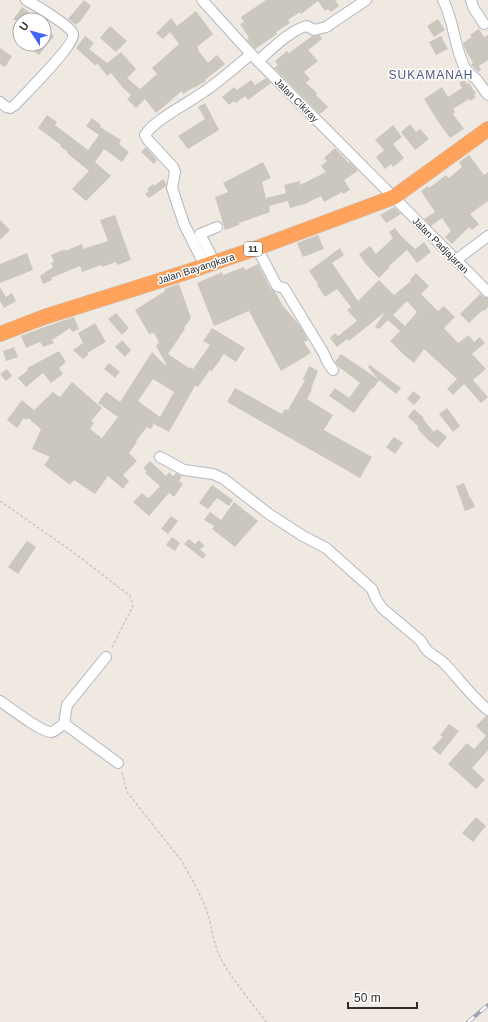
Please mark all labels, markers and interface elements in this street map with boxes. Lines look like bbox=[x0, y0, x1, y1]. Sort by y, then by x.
north arrow bbox=[12, 12, 52, 52]
text: U bbox=[17, 19, 31, 33]
district label: SUKAMANAH bbox=[388, 68, 474, 82]
street label: Jalan Cikiray bbox=[273, 76, 321, 124]
street label: Jalan Padjajaran bbox=[410, 215, 471, 276]
road number: 11 bbox=[244, 242, 262, 256]
street label: Jalan Bayangkara bbox=[156, 251, 236, 286]
scale bar bbox=[348, 984, 417, 1010]
text: 50 m bbox=[354, 991, 381, 1005]

